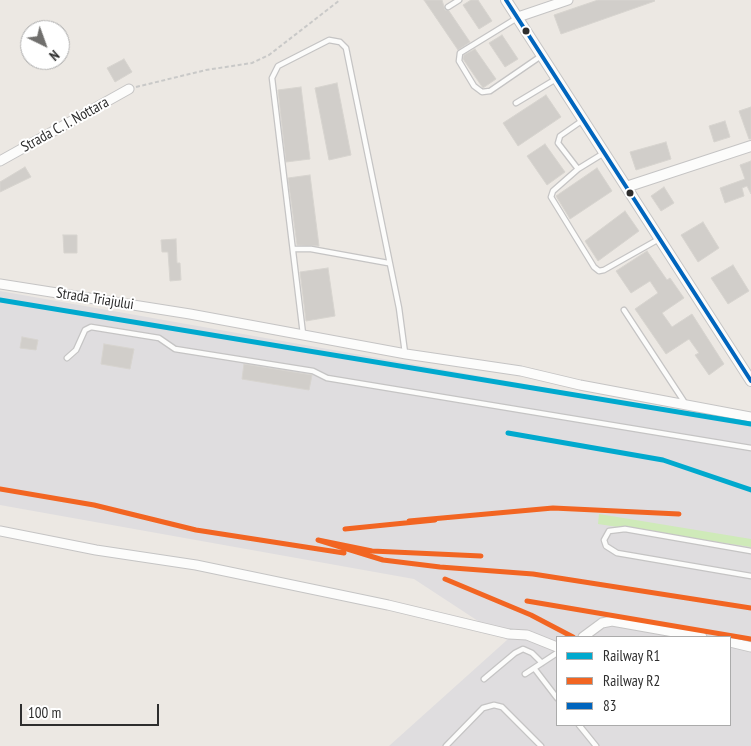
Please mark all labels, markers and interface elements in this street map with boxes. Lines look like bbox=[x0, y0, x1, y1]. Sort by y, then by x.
north arrow bbox=[20, 20, 70, 70]
unlabelled marker bbox=[521, 26, 531, 36]
text: N bbox=[46, 46, 63, 65]
street label: Strada C. I. Nottara bbox=[18, 94, 112, 156]
unlabelled marker bbox=[625, 188, 635, 198]
street label: Strada Triajului bbox=[55, 284, 135, 314]
legend bbox=[556, 636, 731, 726]
text: Railway R1 bbox=[603, 646, 660, 665]
text: Railway R2 bbox=[603, 671, 660, 690]
scale bar bbox=[22, 694, 161, 726]
text: 83 bbox=[603, 696, 617, 715]
text: 100 m bbox=[28, 703, 61, 722]

